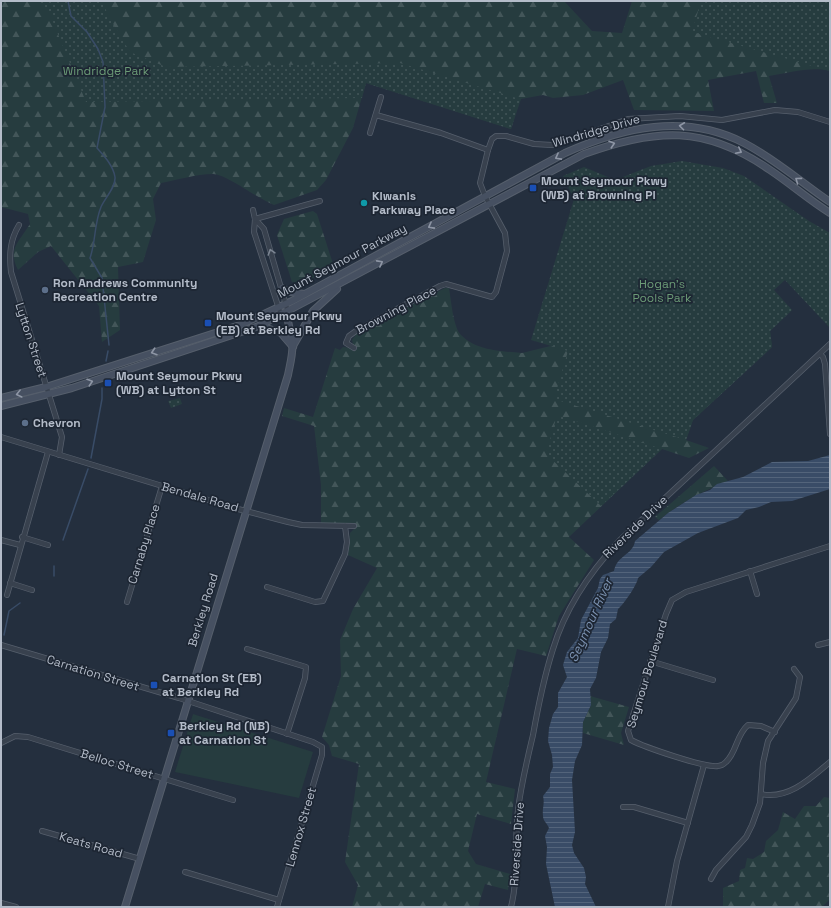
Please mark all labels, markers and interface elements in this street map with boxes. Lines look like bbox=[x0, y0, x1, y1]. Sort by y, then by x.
park label: Windridge Park bbox=[63, 63, 150, 79]
street label: Windridge Drive bbox=[550, 111, 642, 151]
one-way arrow bbox=[679, 122, 685, 131]
one-way arrow bbox=[609, 140, 616, 149]
one-way arrow bbox=[734, 147, 742, 154]
one-way arrow bbox=[555, 152, 562, 160]
place label: Mount Seymour Pkwy (WB) at Browning Pl bbox=[541, 173, 667, 203]
one-way arrow bbox=[795, 177, 802, 185]
marker: Mount Seymour Pkwy (WB) at Browning Pl bbox=[528, 183, 538, 193]
place label: Kiwanis Parkway Place bbox=[372, 188, 455, 218]
marker: Kiwanis Parkway Place bbox=[359, 198, 369, 208]
street label: Mount Seymour Parkway bbox=[275, 220, 409, 302]
one-way arrow bbox=[428, 221, 435, 228]
one-way arrow bbox=[267, 249, 276, 256]
one-way arrow bbox=[376, 260, 383, 268]
place label: Ron Andrews Community Recreation Centre bbox=[53, 275, 197, 305]
park label: Hogan's Pools Park bbox=[632, 276, 692, 306]
street label: Browning Place bbox=[353, 282, 439, 338]
marker: Ron Andrews Community Recreation Centre bbox=[40, 285, 50, 295]
street label: Lytton Street bbox=[11, 301, 51, 379]
place label: Mount Seymour Pkwy (EB) at Berkley Rd bbox=[216, 308, 342, 338]
marker: Mount Seymour Pkwy (EB) at Berkley Rd bbox=[203, 318, 213, 328]
one-way arrow bbox=[151, 347, 158, 356]
place label: Mount Seymour Pkwy (WB) at Lytton St bbox=[116, 368, 242, 398]
one-way arrow bbox=[86, 378, 93, 387]
marker: Mount Seymour Pkwy (WB) at Lytton St bbox=[103, 378, 113, 388]
one-way arrow bbox=[15, 389, 22, 397]
place label: Chevron bbox=[33, 415, 81, 431]
marker: Chevron bbox=[20, 418, 30, 428]
street label: Bendale Road bbox=[160, 478, 240, 516]
street label: Riverside Drive bbox=[599, 492, 671, 562]
street label: Carnaby Place bbox=[124, 502, 164, 586]
street label: Berkley Road bbox=[184, 571, 222, 649]
water label: Seymour River bbox=[564, 574, 617, 665]
street label: Seymour Boulevard bbox=[623, 618, 671, 730]
street label: Carnation Street bbox=[45, 651, 141, 695]
place label: Carnation St (EB) at Berkley Rd bbox=[162, 670, 262, 700]
marker: Carnation St (EB) at Berkley Rd bbox=[149, 680, 159, 690]
place label: Berkley Rd (NB) at Carnation St bbox=[179, 718, 270, 748]
marker: Berkley Rd (NB) at Carnation St bbox=[166, 728, 176, 738]
street label: Belloc Street bbox=[79, 745, 155, 783]
street label: Lennox Street bbox=[282, 785, 320, 869]
street label: Riverside Drive bbox=[506, 801, 528, 887]
street label: Keats Road bbox=[58, 828, 124, 862]

